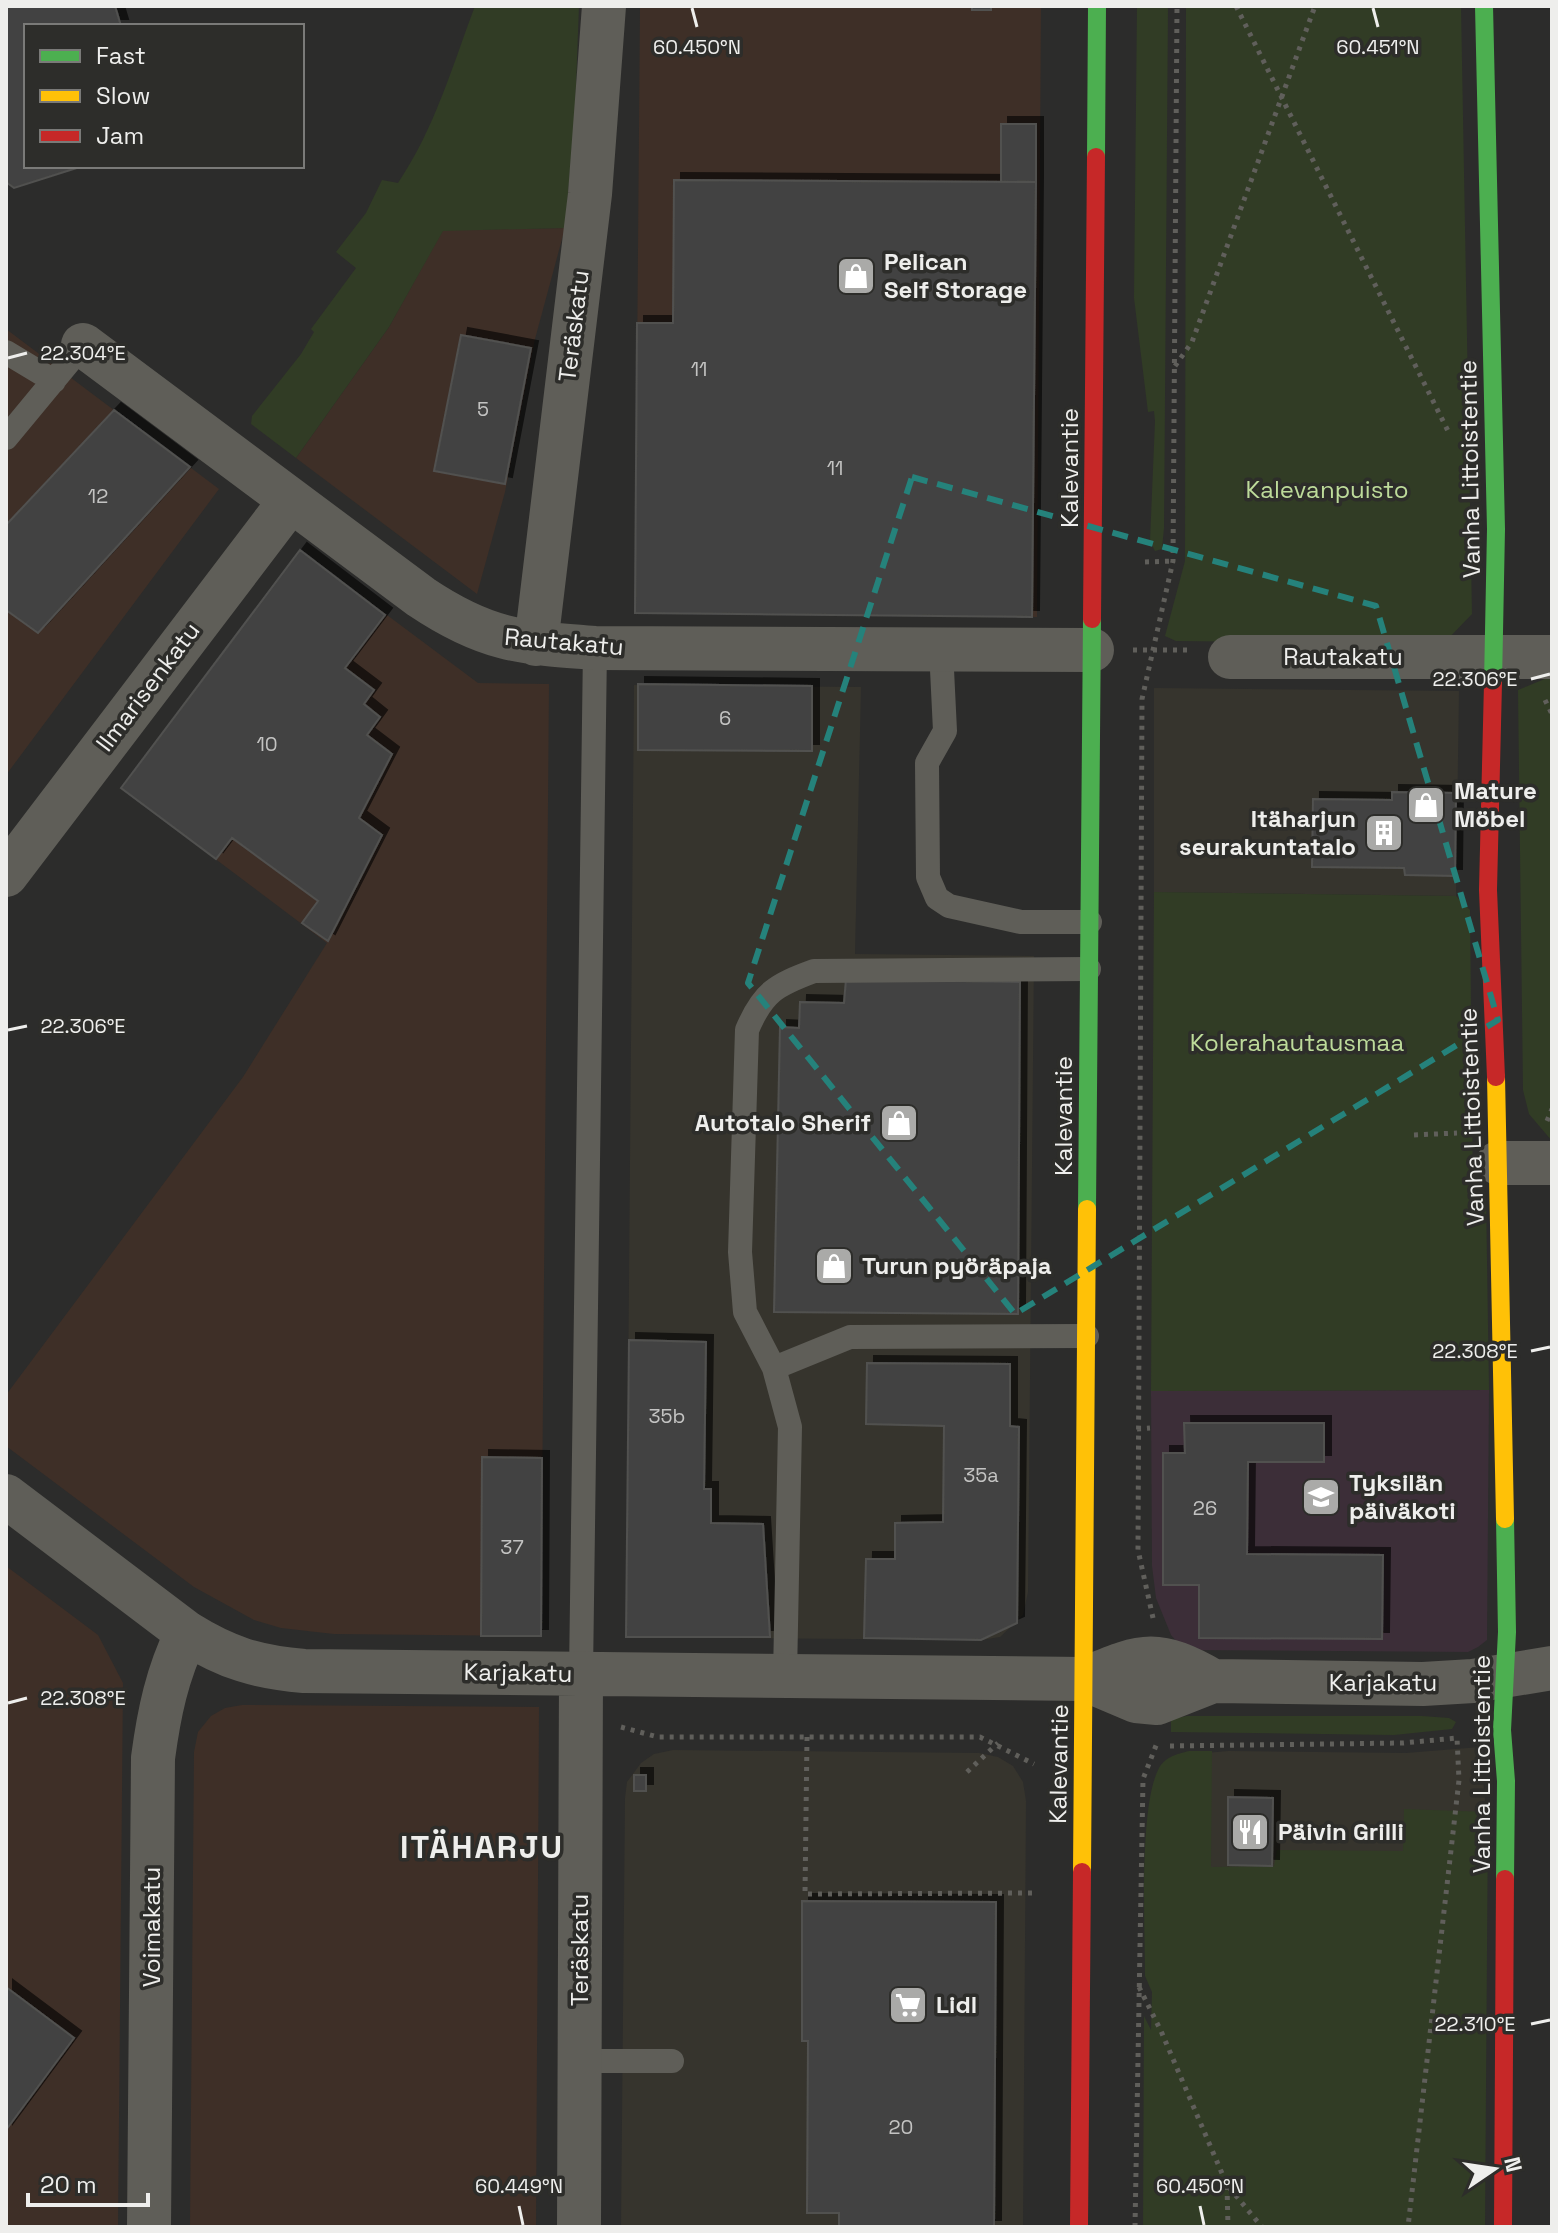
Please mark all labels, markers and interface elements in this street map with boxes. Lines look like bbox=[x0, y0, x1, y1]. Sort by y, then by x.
legend bbox=[24, 24, 304, 168]
text: 60.450°N bbox=[653, 34, 741, 60]
text: 60.451°N bbox=[1336, 34, 1420, 60]
text: Fast bbox=[96, 40, 146, 71]
text: Slow bbox=[96, 80, 150, 111]
text: Jam bbox=[96, 120, 144, 151]
place label: Pelican Self Storage bbox=[884, 246, 1027, 305]
shop icon: Pelican Self Storage bbox=[835, 255, 877, 297]
street label: Teräskatu bbox=[551, 268, 596, 384]
text: 22.304°E bbox=[40, 340, 126, 366]
house number: 11 bbox=[691, 356, 707, 382]
street label: Vanha Littoistentie bbox=[1452, 360, 1487, 578]
house number: 5 bbox=[477, 396, 489, 422]
street label: Kalevantie bbox=[1054, 408, 1085, 528]
house number: 11 bbox=[827, 455, 843, 481]
park label: Kalevanpuisto bbox=[1246, 474, 1408, 505]
house number: 12 bbox=[88, 483, 108, 509]
street label: Ilmarisenkatu bbox=[89, 616, 206, 758]
street label: Rautakatu bbox=[503, 621, 625, 662]
street label: Rautakatu bbox=[1283, 641, 1403, 672]
text: 22.306°E bbox=[1432, 666, 1518, 692]
house number: 6 bbox=[719, 705, 731, 731]
house number: 10 bbox=[256, 731, 278, 757]
place label: Mature Möbel bbox=[1454, 775, 1537, 834]
shop icon: Mature Möbel bbox=[1405, 784, 1447, 826]
place label: Itäharjun seurakuntatalo bbox=[1179, 803, 1356, 862]
building icon: Itäharjun seurakuntatalo bbox=[1363, 812, 1405, 854]
street label: Vanha Littoistentie bbox=[1452, 1007, 1491, 1227]
text: 22.306°E bbox=[40, 1013, 126, 1039]
park label: Kolerahautausmaa bbox=[1190, 1027, 1404, 1058]
street label: Kalevantie bbox=[1048, 1056, 1079, 1176]
shop icon: Autotalo Sherif bbox=[878, 1102, 920, 1144]
place label: Autotalo Sherif bbox=[695, 1107, 871, 1138]
shop icon: Turun pyöräpaja bbox=[813, 1245, 855, 1287]
place label: Turun pyöräpaja bbox=[862, 1250, 1052, 1281]
text: 22.308°E bbox=[1432, 1338, 1518, 1364]
house number: 35b bbox=[649, 1403, 685, 1429]
house number: 35a bbox=[963, 1462, 999, 1488]
place label: Tyksilän päiväkoti bbox=[1349, 1467, 1456, 1526]
school or university icon: Tyksilän päiväkoti bbox=[1300, 1476, 1342, 1518]
house number: 26 bbox=[1193, 1495, 1217, 1521]
house number: 37 bbox=[500, 1534, 524, 1560]
street label: Vanha Littoistentie bbox=[1466, 1655, 1497, 1873]
street label: Karjakatu bbox=[463, 1656, 573, 1689]
street label: Karjakatu bbox=[1329, 1667, 1437, 1698]
text: 22.308°E bbox=[40, 1685, 126, 1711]
street label: Kalevantie bbox=[1042, 1704, 1075, 1824]
restaurant icon: Päivin Grilli bbox=[1229, 1811, 1271, 1853]
place label: Päivin Grilli bbox=[1278, 1816, 1404, 1847]
district label: ITÄHARJU bbox=[400, 1827, 564, 1867]
street label: Voimakatu bbox=[136, 1867, 167, 1987]
street label: Teräskatu bbox=[564, 1894, 595, 2006]
supermarket icon: Lidl bbox=[887, 1984, 929, 2026]
place label: Lidl bbox=[936, 1989, 977, 2020]
text: 22.310°E bbox=[1434, 2011, 1516, 2037]
house number: 20 bbox=[889, 2114, 913, 2140]
north arrow bbox=[1454, 2129, 1534, 2209]
text: N bbox=[1498, 2154, 1529, 2175]
scale bar bbox=[28, 2157, 148, 2207]
text: 20 m bbox=[40, 2169, 97, 2200]
text: 60.449°N bbox=[475, 2173, 563, 2199]
text: 60.450°N bbox=[1156, 2173, 1244, 2199]

